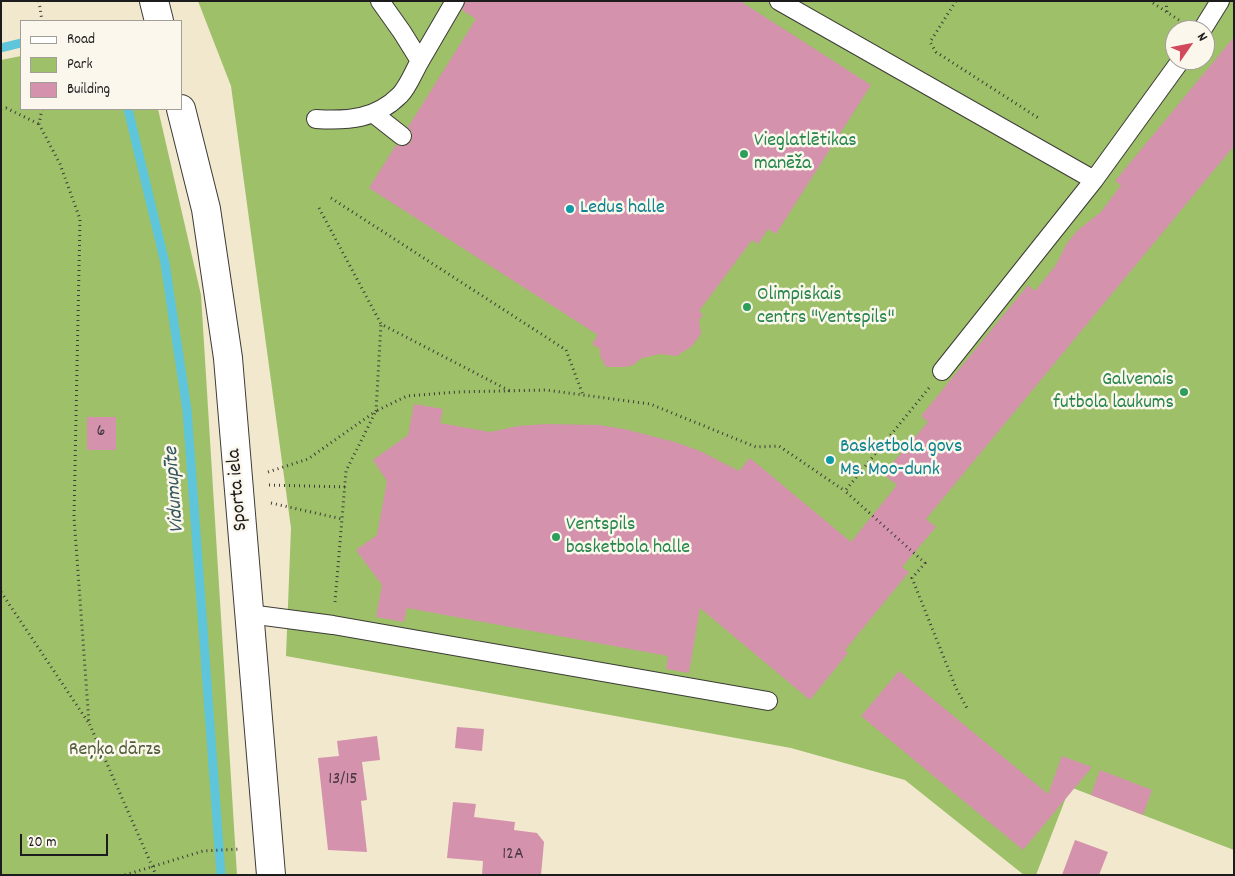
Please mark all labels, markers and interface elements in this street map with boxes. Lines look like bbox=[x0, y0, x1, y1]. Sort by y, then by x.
legend bbox=[20, 20, 182, 110]
north arrow bbox=[1165, 20, 1215, 70]
text: Road bbox=[67, 29, 95, 51]
text: N bbox=[1191, 29, 1212, 46]
text: Park bbox=[67, 54, 93, 76]
text: Building bbox=[67, 79, 110, 101]
place label: Vieglatlētikas manēža bbox=[754, 130, 857, 177]
marker: Vieglatlētikas manēža bbox=[738, 148, 750, 160]
place label: Ledus halle bbox=[580, 197, 665, 221]
marker: Ledus halle bbox=[564, 203, 576, 215]
place label: Olimpiskais centrs "Ventspils" bbox=[757, 284, 895, 331]
marker: Olimpiskais centrs "Ventspils" bbox=[741, 301, 753, 313]
place label: Galvenais futbola laukums bbox=[1053, 369, 1174, 416]
marker: Galvenais futbola laukums bbox=[1178, 386, 1190, 398]
house number: 6 bbox=[97, 422, 105, 444]
place label: Basketbola govs Ms. Moo-dunk bbox=[840, 436, 962, 483]
water label: Vidumupīte bbox=[160, 446, 192, 534]
street label: Sporta iela bbox=[223, 448, 255, 532]
marker: Basketbola govs Ms. Moo-dunk bbox=[824, 454, 836, 466]
place label: Ventspils basketbola halle bbox=[566, 514, 690, 561]
marker: Ventspils basketbola halle bbox=[550, 531, 562, 543]
park label: Reņķa dārzs bbox=[69, 739, 161, 763]
house number: 13/15 bbox=[328, 770, 358, 792]
scale bar bbox=[22, 824, 110, 856]
text: 20 m bbox=[28, 832, 56, 854]
house number: 12A bbox=[502, 845, 524, 867]

